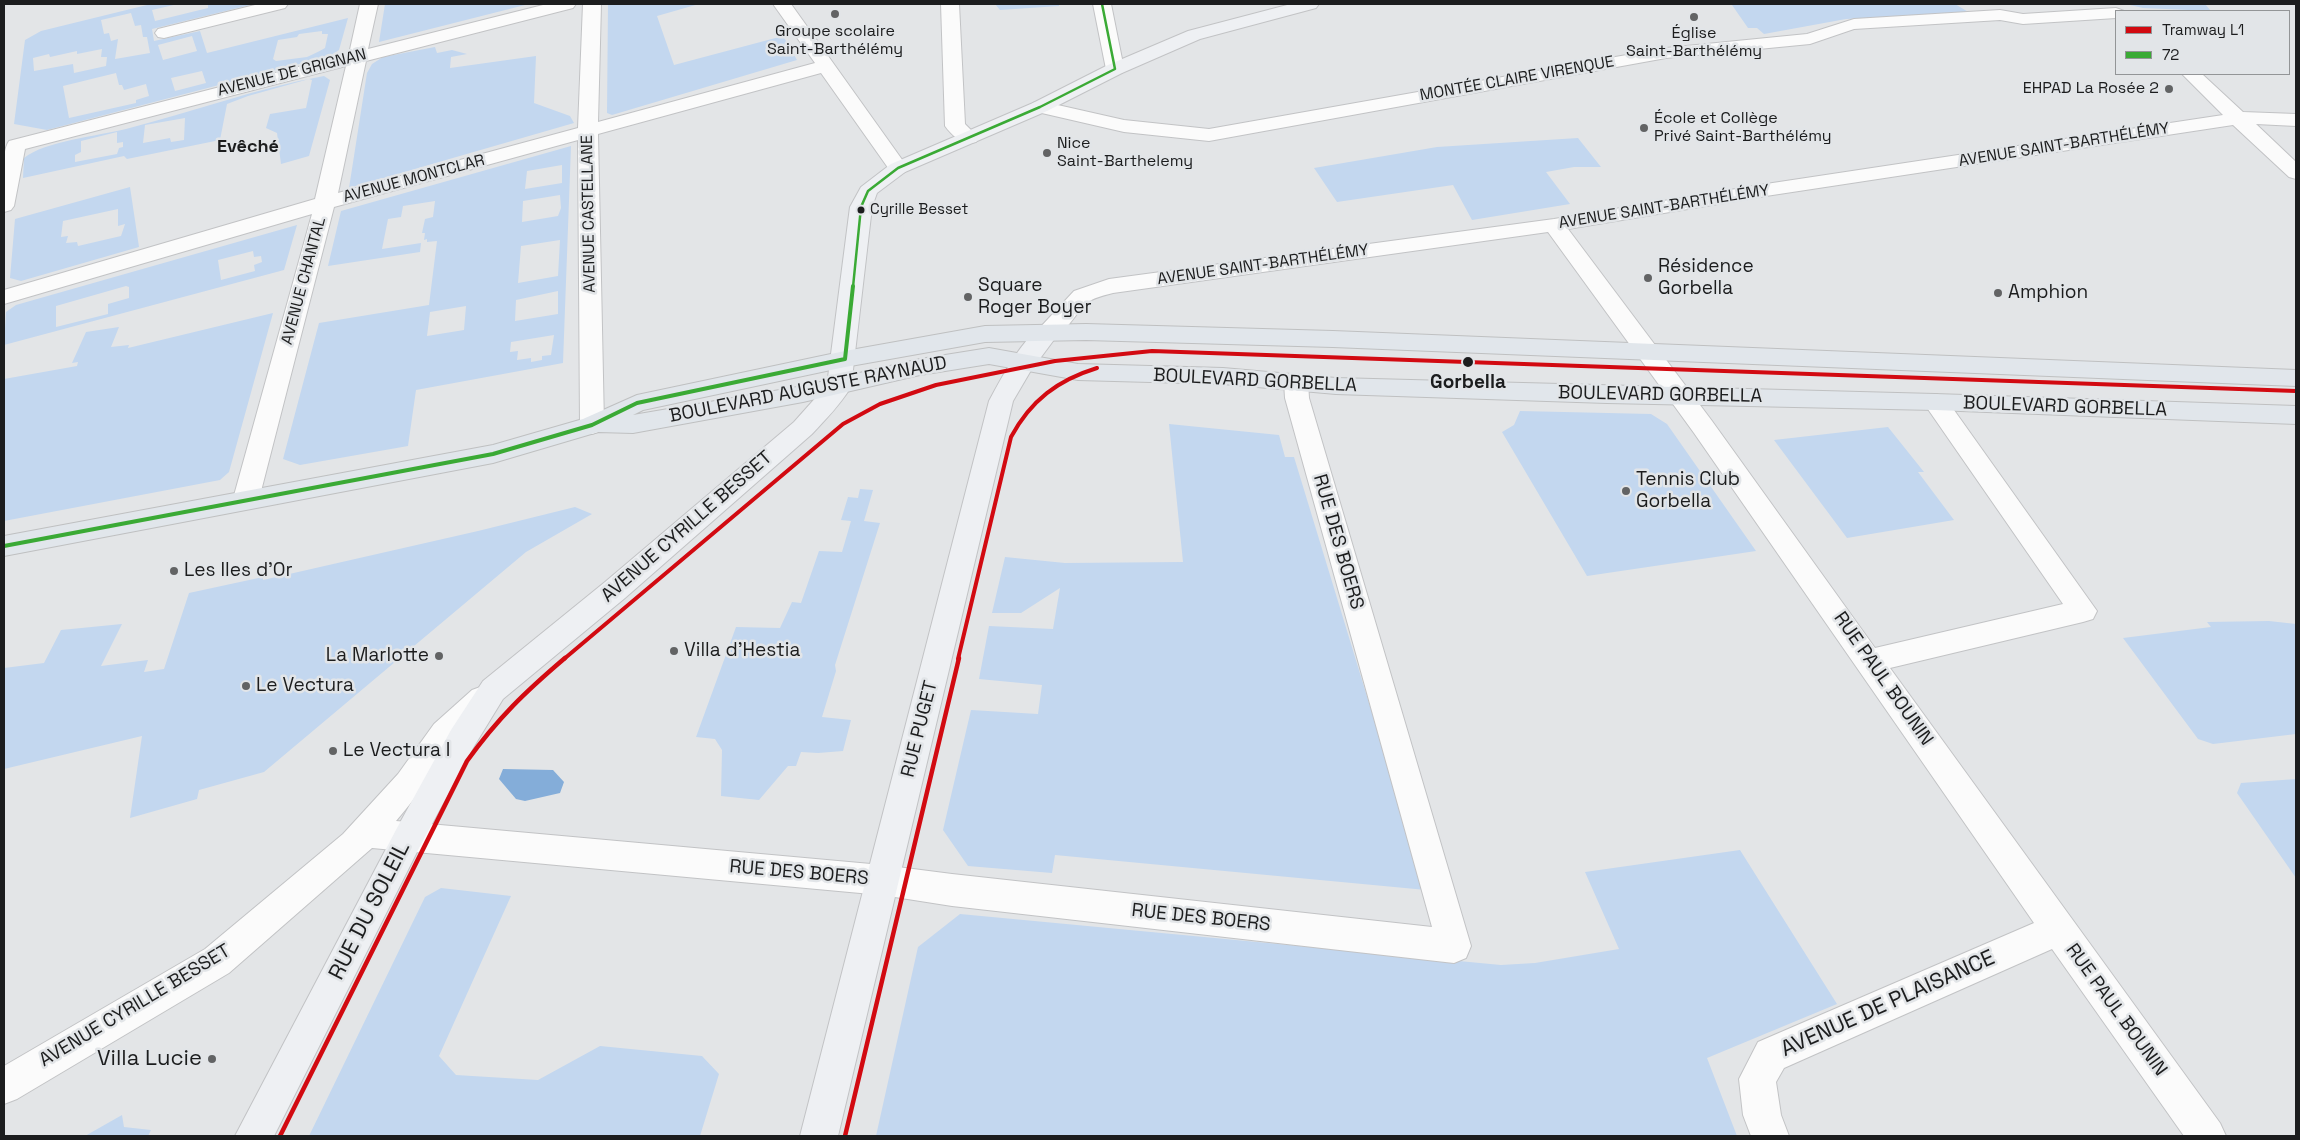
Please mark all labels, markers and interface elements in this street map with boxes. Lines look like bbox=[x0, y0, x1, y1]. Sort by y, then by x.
marker: Groupe scolaire Saint-Barthélémy bbox=[829, 8, 841, 20]
legend bbox=[2115, 10, 2290, 75]
marker: Église Saint-Barthélémy bbox=[1688, 11, 1700, 23]
text: Tramway L1 bbox=[2162, 20, 2244, 39]
place label: Groupe scolaire Saint-Barthélémy bbox=[767, 22, 903, 60]
place label: Église Saint-Barthélémy bbox=[1626, 24, 1762, 62]
street label: AVENUE DE GRIGNAN bbox=[216, 45, 368, 101]
text: 72 bbox=[2162, 45, 2179, 64]
street label: MONTÉE CLAIRE VIRENQUE bbox=[1418, 52, 1616, 106]
place label: EHPAD La Rosée 2 bbox=[2023, 79, 2159, 99]
marker: EHPAD La Rosée 2 bbox=[2163, 83, 2175, 95]
place label: École et Collège Privé Saint-Barthélémy bbox=[1654, 109, 1832, 147]
street label: AVENUE SAINT-BARTHÉLÉMY bbox=[1957, 119, 2171, 171]
marker: École et Collège Privé Saint-Barthélémy bbox=[1638, 122, 1650, 134]
place label: Nice Saint-Barthelemy bbox=[1057, 134, 1193, 172]
street label: AVENUE CASTELLANE bbox=[578, 135, 600, 293]
district label: Evêché bbox=[217, 136, 279, 158]
marker: Nice Saint-Barthelemy bbox=[1041, 147, 1053, 159]
street label: AVENUE MONTCLAR bbox=[341, 151, 487, 207]
street label: AVENUE SAINT-BARTHÉLÉMY bbox=[1557, 181, 1771, 233]
place label: Cyrille Besset bbox=[870, 201, 968, 219]
marker: Cyrille Besset bbox=[856, 205, 866, 215]
street label: AVENUE CHANTAL bbox=[278, 215, 330, 347]
street label: AVENUE SAINT-BARTHÉLÉMY bbox=[1156, 241, 1370, 289]
place label: Résidence Gorbella bbox=[1658, 256, 1754, 300]
marker: Résidence Gorbella bbox=[1642, 272, 1654, 284]
place label: Square Roger Boyer bbox=[978, 275, 1092, 319]
place label: Amphion bbox=[2008, 282, 2088, 304]
marker: Amphion bbox=[1992, 287, 2004, 299]
marker: Square Roger Boyer bbox=[962, 291, 974, 303]
street label: BOULEVARD AUGUSTE RAYNAUD bbox=[667, 352, 949, 428]
marker: Gorbella bbox=[1461, 355, 1475, 369]
street label: BOULEVARD GORBELLA bbox=[1152, 364, 1358, 398]
place label: Gorbella bbox=[1430, 372, 1506, 394]
street label: BOULEVARD GORBELLA bbox=[1558, 382, 1762, 408]
street label: BOULEVARD GORBELLA bbox=[1962, 392, 2168, 422]
street label: AVENUE CYRILLE BESSET bbox=[597, 447, 777, 607]
place label: Tennis Club Gorbella bbox=[1636, 469, 1740, 513]
street label: RUE DES BOERS bbox=[1308, 472, 1368, 612]
marker: Tennis Club Gorbella bbox=[1620, 485, 1632, 497]
place label: Les Iles d'Or bbox=[184, 560, 293, 582]
marker: Les Iles d'Or bbox=[168, 565, 180, 577]
street label: RUE PAUL BOUNIN bbox=[1828, 608, 1938, 750]
place label: Villa d'Hestia bbox=[684, 640, 800, 662]
place label: La Marlotte bbox=[326, 645, 429, 667]
marker: Villa d'Hestia bbox=[668, 645, 680, 657]
marker: La Marlotte bbox=[433, 650, 445, 662]
place label: Le Vectura bbox=[256, 675, 354, 697]
street label: RUE PUGET bbox=[897, 678, 943, 780]
marker: Le Vectura bbox=[240, 680, 252, 692]
place label: Le Vectura I bbox=[343, 740, 450, 762]
marker: Le Vectura I bbox=[327, 745, 339, 757]
street label: RUE DU SOLEIL bbox=[324, 838, 416, 984]
street label: RUE DES BOERS bbox=[728, 856, 870, 890]
street label: RUE DES BOERS bbox=[1130, 899, 1272, 937]
street label: RUE PAUL BOUNIN bbox=[2060, 939, 2172, 1081]
street label: AVENUE CYRILLE BESSET bbox=[35, 940, 235, 1072]
street label: AVENUE DE PLAISANCE bbox=[1777, 945, 1999, 1063]
place label: Villa Lucie bbox=[97, 1046, 202, 1072]
marker: Villa Lucie bbox=[206, 1053, 218, 1065]

